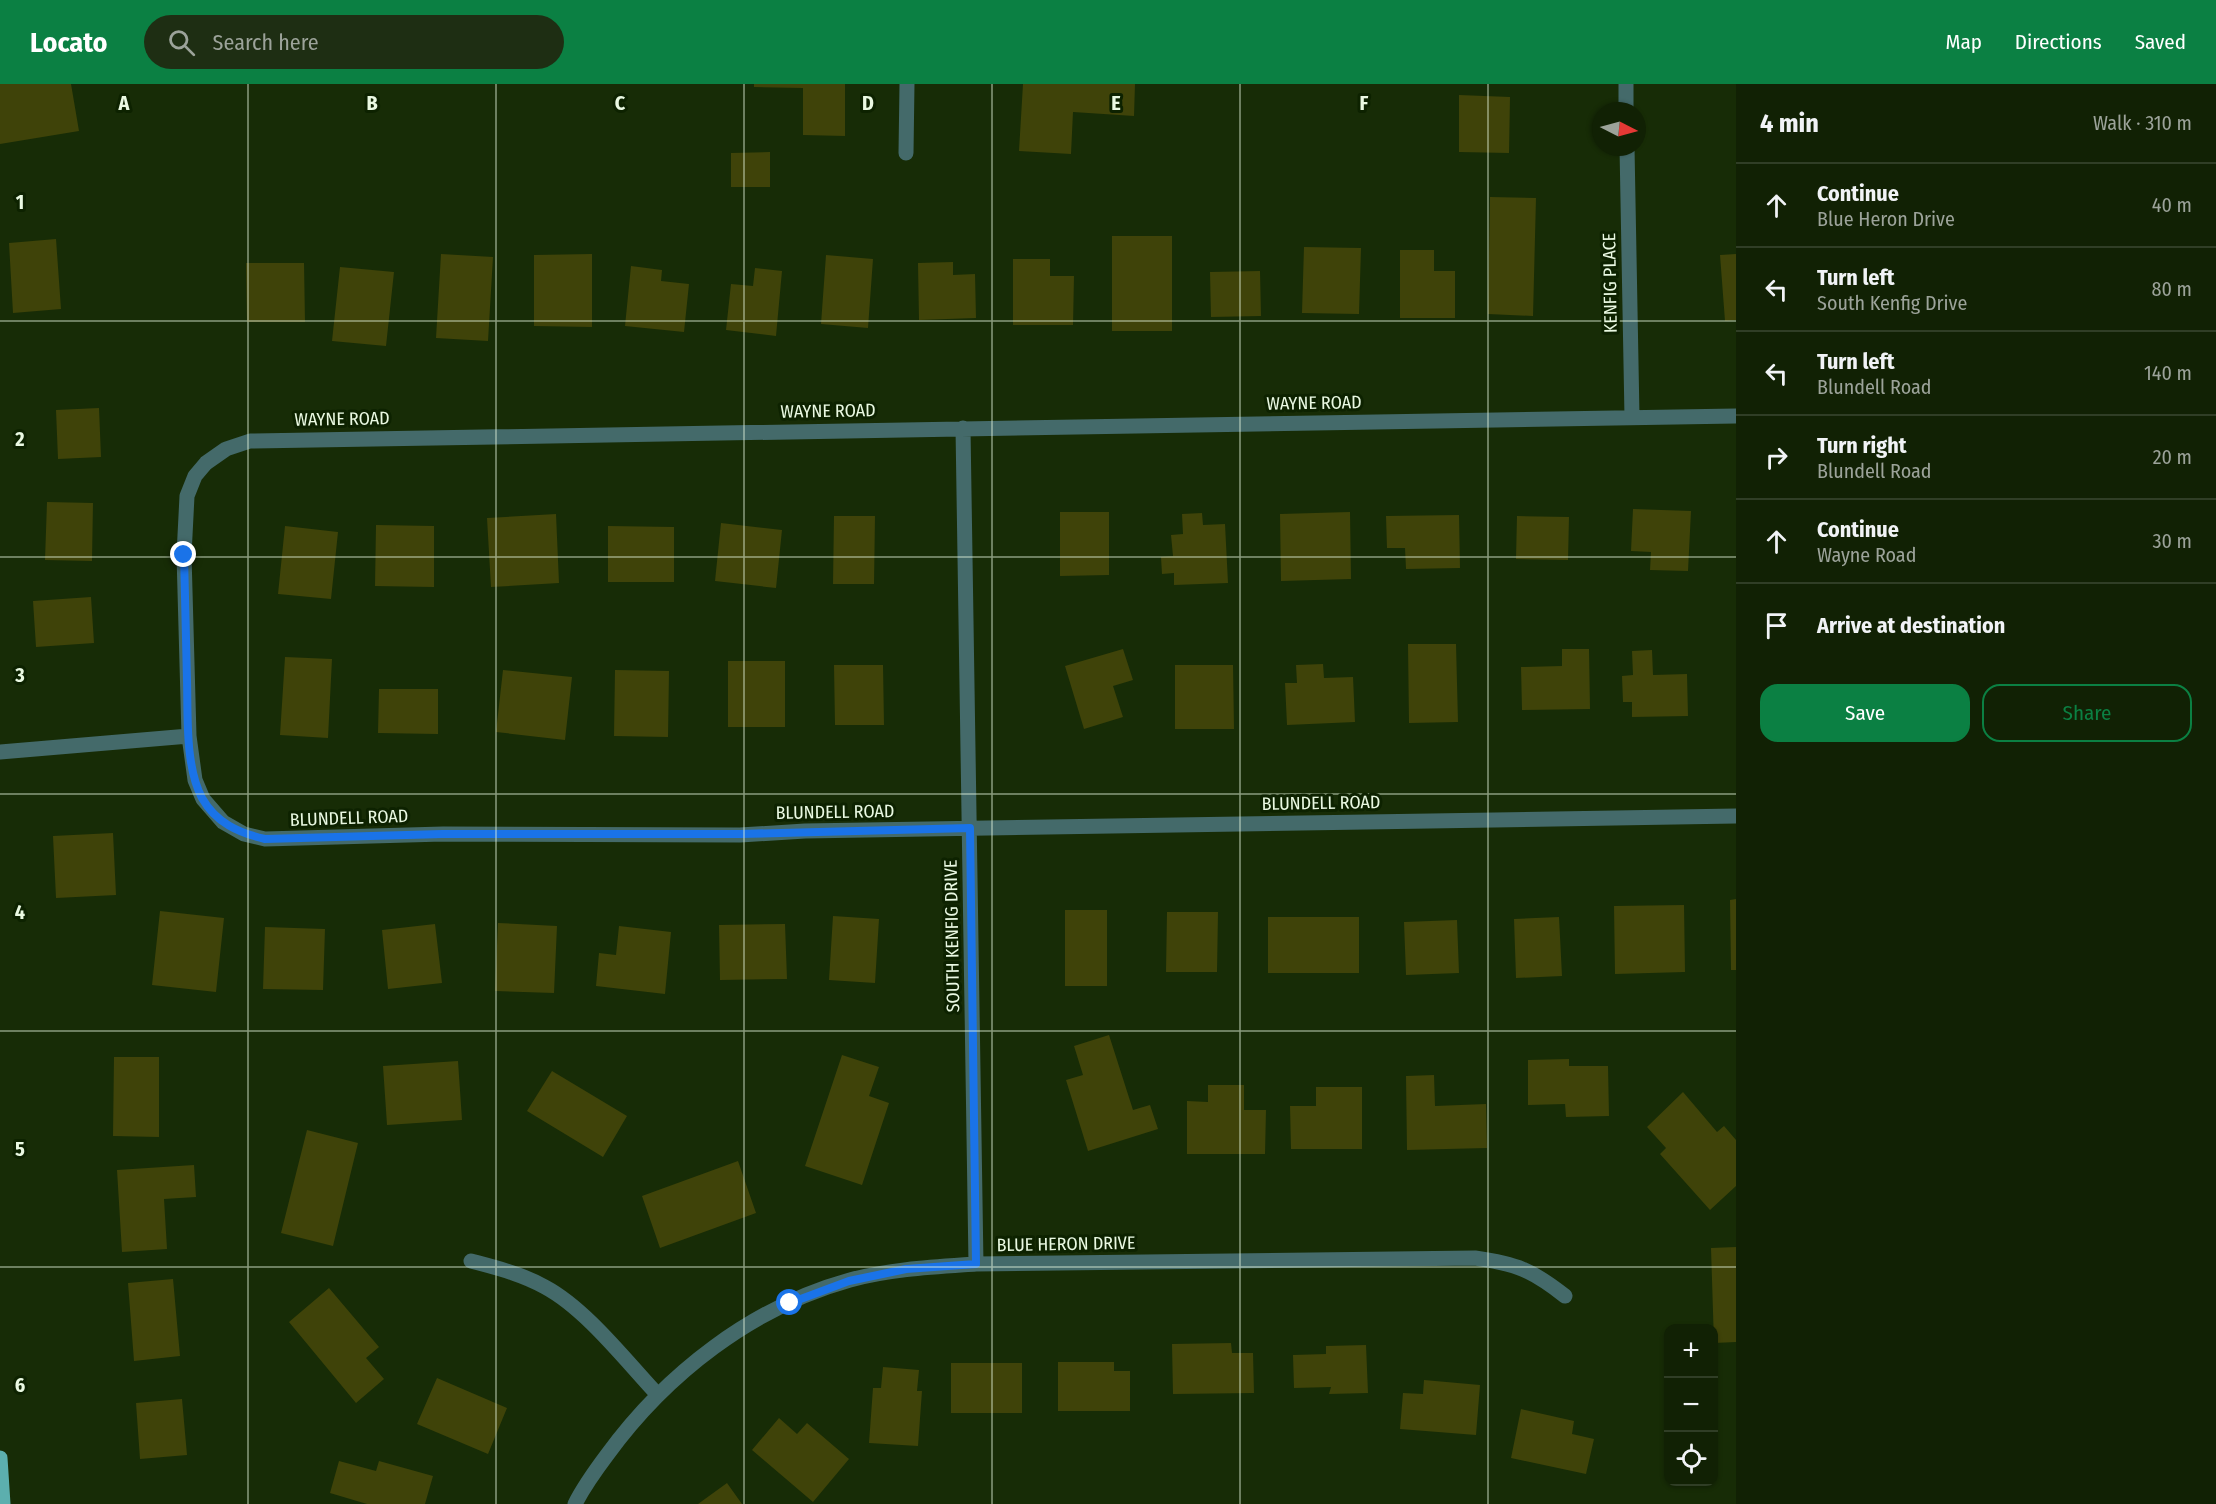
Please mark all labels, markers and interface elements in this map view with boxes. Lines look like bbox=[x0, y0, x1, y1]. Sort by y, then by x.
search box bbox=[144, 15, 564, 69]
text: Locato bbox=[30, 26, 108, 59]
icon: search bbox=[165, 26, 198, 59]
text: Search here bbox=[213, 29, 319, 56]
text: Map bbox=[1945, 29, 1982, 55]
text: Directions bbox=[2015, 29, 2102, 55]
text: Saved bbox=[2135, 29, 2186, 55]
text: A bbox=[118, 91, 131, 115]
text: B bbox=[366, 91, 378, 115]
text: C bbox=[615, 91, 626, 115]
text: D bbox=[862, 91, 874, 115]
text: E bbox=[1111, 91, 1121, 115]
text: F bbox=[1360, 91, 1369, 115]
north arrow bbox=[1592, 102, 1646, 156]
text: 4 min bbox=[1760, 108, 1819, 139]
text: Walk · 310 m bbox=[2093, 111, 2192, 135]
text: Continue bbox=[1817, 180, 1899, 207]
icon: ahead bbox=[1760, 189, 1793, 222]
text: 1 bbox=[16, 190, 24, 214]
text: 40 m bbox=[2152, 193, 2192, 217]
text: Blue Heron Drive bbox=[1817, 207, 1955, 231]
street label: KENFIG PLACE bbox=[1598, 233, 1622, 333]
text: Turn left bbox=[1817, 264, 1895, 291]
icon: left bbox=[1760, 273, 1793, 306]
text: 80 m bbox=[2152, 277, 2192, 301]
text: South Kenfig Drive bbox=[1817, 291, 1967, 315]
text: Turn left bbox=[1817, 348, 1895, 375]
icon: left bbox=[1760, 357, 1793, 390]
text: 140 m bbox=[2144, 361, 2192, 385]
text: Blundell Road bbox=[1817, 375, 1932, 399]
street label: WAYNE ROAD bbox=[1266, 391, 1362, 415]
street label: WAYNE ROAD bbox=[780, 399, 876, 423]
street label: WAYNE ROAD bbox=[294, 407, 390, 431]
text: 2 bbox=[14, 427, 25, 451]
text: Turn right bbox=[1817, 432, 1906, 459]
icon: right bbox=[1760, 441, 1793, 474]
text: 20 m bbox=[2153, 445, 2192, 469]
text: Blundell Road bbox=[1817, 459, 1932, 483]
text: Continue bbox=[1817, 516, 1899, 543]
icon: ahead bbox=[1760, 525, 1793, 558]
text: 30 m bbox=[2152, 529, 2192, 553]
route end bbox=[170, 541, 196, 567]
text: Wayne Road bbox=[1817, 543, 1916, 567]
icon: arrive bbox=[1760, 609, 1793, 642]
text: Arrive at destination bbox=[1817, 612, 2005, 639]
text: 3 bbox=[14, 663, 25, 687]
button: Save bbox=[1760, 684, 1970, 742]
button: Share bbox=[1982, 684, 2192, 742]
street label: BLUNDELL ROAD bbox=[1261, 791, 1381, 815]
street label: BLUNDELL ROAD bbox=[775, 800, 895, 824]
street label: BLUNDELL ROAD bbox=[289, 805, 409, 831]
street label: SOUTH KENFIG DRIVE bbox=[940, 859, 964, 1013]
text: 4 bbox=[15, 900, 25, 924]
text: 5 bbox=[15, 1137, 25, 1161]
street label: BLUE HERON DRIVE bbox=[996, 1232, 1136, 1256]
route start bbox=[776, 1289, 802, 1315]
map controls bbox=[1664, 1324, 1718, 1486]
button: + bbox=[1664, 1324, 1718, 1378]
text: 6 bbox=[15, 1373, 25, 1397]
button: − bbox=[1664, 1378, 1718, 1432]
button: locate bbox=[1664, 1432, 1718, 1486]

